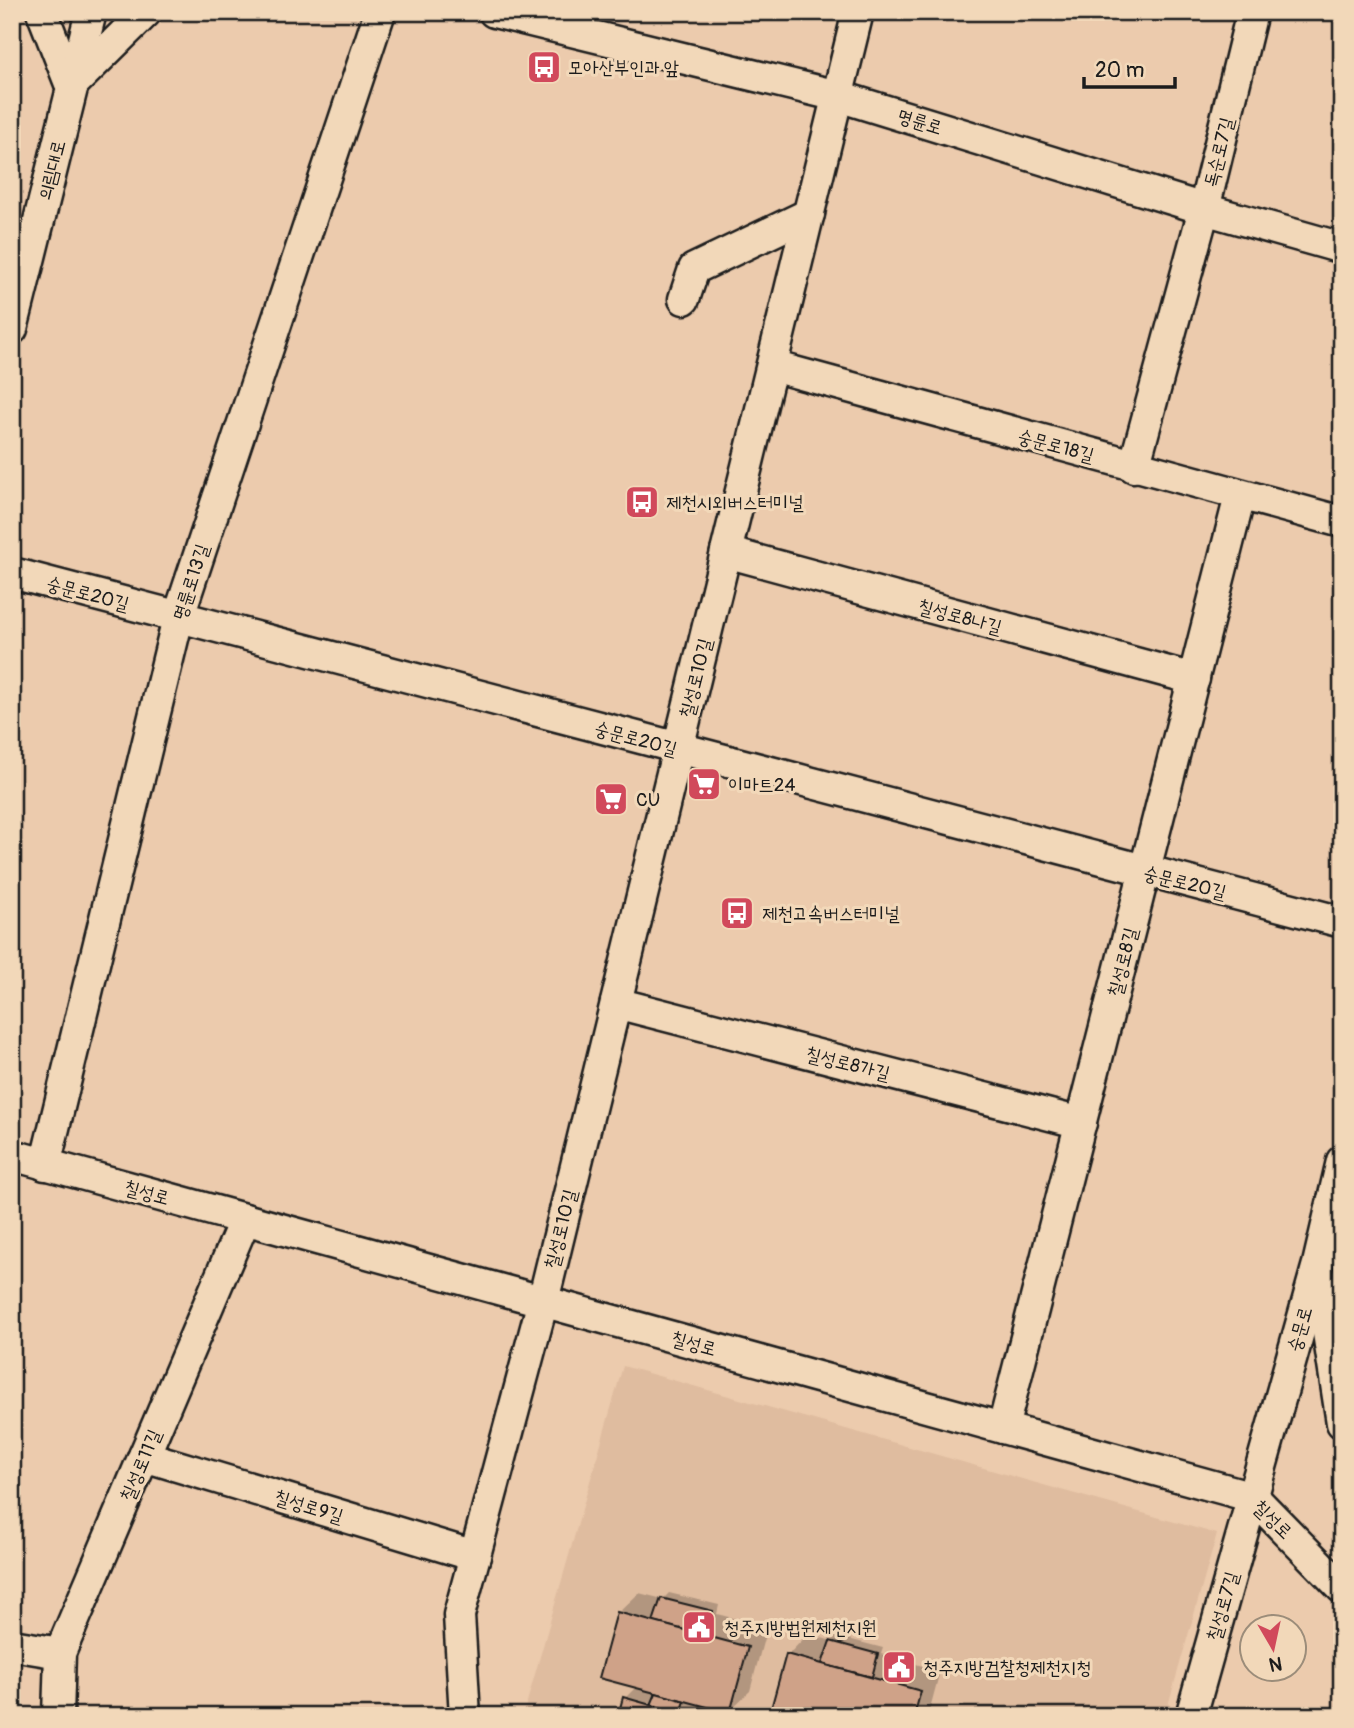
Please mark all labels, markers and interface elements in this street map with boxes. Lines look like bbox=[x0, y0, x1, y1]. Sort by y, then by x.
scale bar bbox=[1084, 46, 1176, 90]
bus stop icon: 모아산부인과 앞 bbox=[525, 48, 563, 86]
place label: 모아산부인과 앞 bbox=[568, 56, 679, 80]
text: 20 m bbox=[1095, 57, 1144, 84]
street label: 명륜로 bbox=[894, 104, 945, 140]
street label: 독순로7길 bbox=[1199, 115, 1239, 190]
street label: 의림대로 bbox=[33, 138, 71, 203]
street label: 숭문로18길 bbox=[1015, 424, 1097, 468]
bus stop icon: 제천시외버스터미널 bbox=[623, 483, 661, 521]
place label: 제천시외버스터미널 bbox=[666, 491, 804, 515]
street label: 명륜로13길 bbox=[167, 541, 215, 624]
street label: 숭문로20길 bbox=[44, 571, 132, 617]
street label: 칠성로8나길 bbox=[915, 594, 1004, 640]
street label: 칠성로10길 bbox=[674, 636, 717, 721]
street label: 숭문로20길 bbox=[592, 716, 680, 762]
supermarket icon: 이마트24 bbox=[685, 765, 723, 803]
place label: 이마트24 bbox=[728, 773, 796, 797]
supermarket icon: CU bbox=[592, 780, 630, 818]
place label: CU bbox=[636, 788, 660, 812]
street label: 숭문로20길 bbox=[1141, 861, 1229, 905]
bus stop icon: 제천고속버스터미널 bbox=[718, 894, 756, 932]
place label: 제천고속버스터미널 bbox=[762, 902, 900, 926]
street label: 칠성로8길 bbox=[1103, 925, 1143, 999]
street label: 칠성로8가길 bbox=[803, 1042, 892, 1086]
street label: 칠성로 bbox=[121, 1175, 172, 1210]
street label: 칠성로10길 bbox=[539, 1187, 582, 1272]
street label: 숭문로 bbox=[1282, 1304, 1318, 1355]
street label: 칠성로 bbox=[668, 1326, 719, 1361]
street label: 칠성로11길 bbox=[115, 1426, 167, 1505]
street label: 칠성로9길 bbox=[271, 1485, 346, 1529]
street label: 칠성로 bbox=[1247, 1495, 1297, 1544]
street label: 칠성로7길 bbox=[1202, 1569, 1244, 1644]
public building icon: 청주지방법원제천지원 bbox=[680, 1608, 718, 1646]
north arrow bbox=[1238, 1612, 1308, 1682]
place label: 청주지방법원제천지원 bbox=[724, 1616, 877, 1640]
public building icon: 청주지방검찰청제천지청 bbox=[880, 1648, 918, 1686]
text: N bbox=[1267, 1651, 1284, 1677]
place label: 청주지방검찰청제천지청 bbox=[923, 1656, 1091, 1680]

